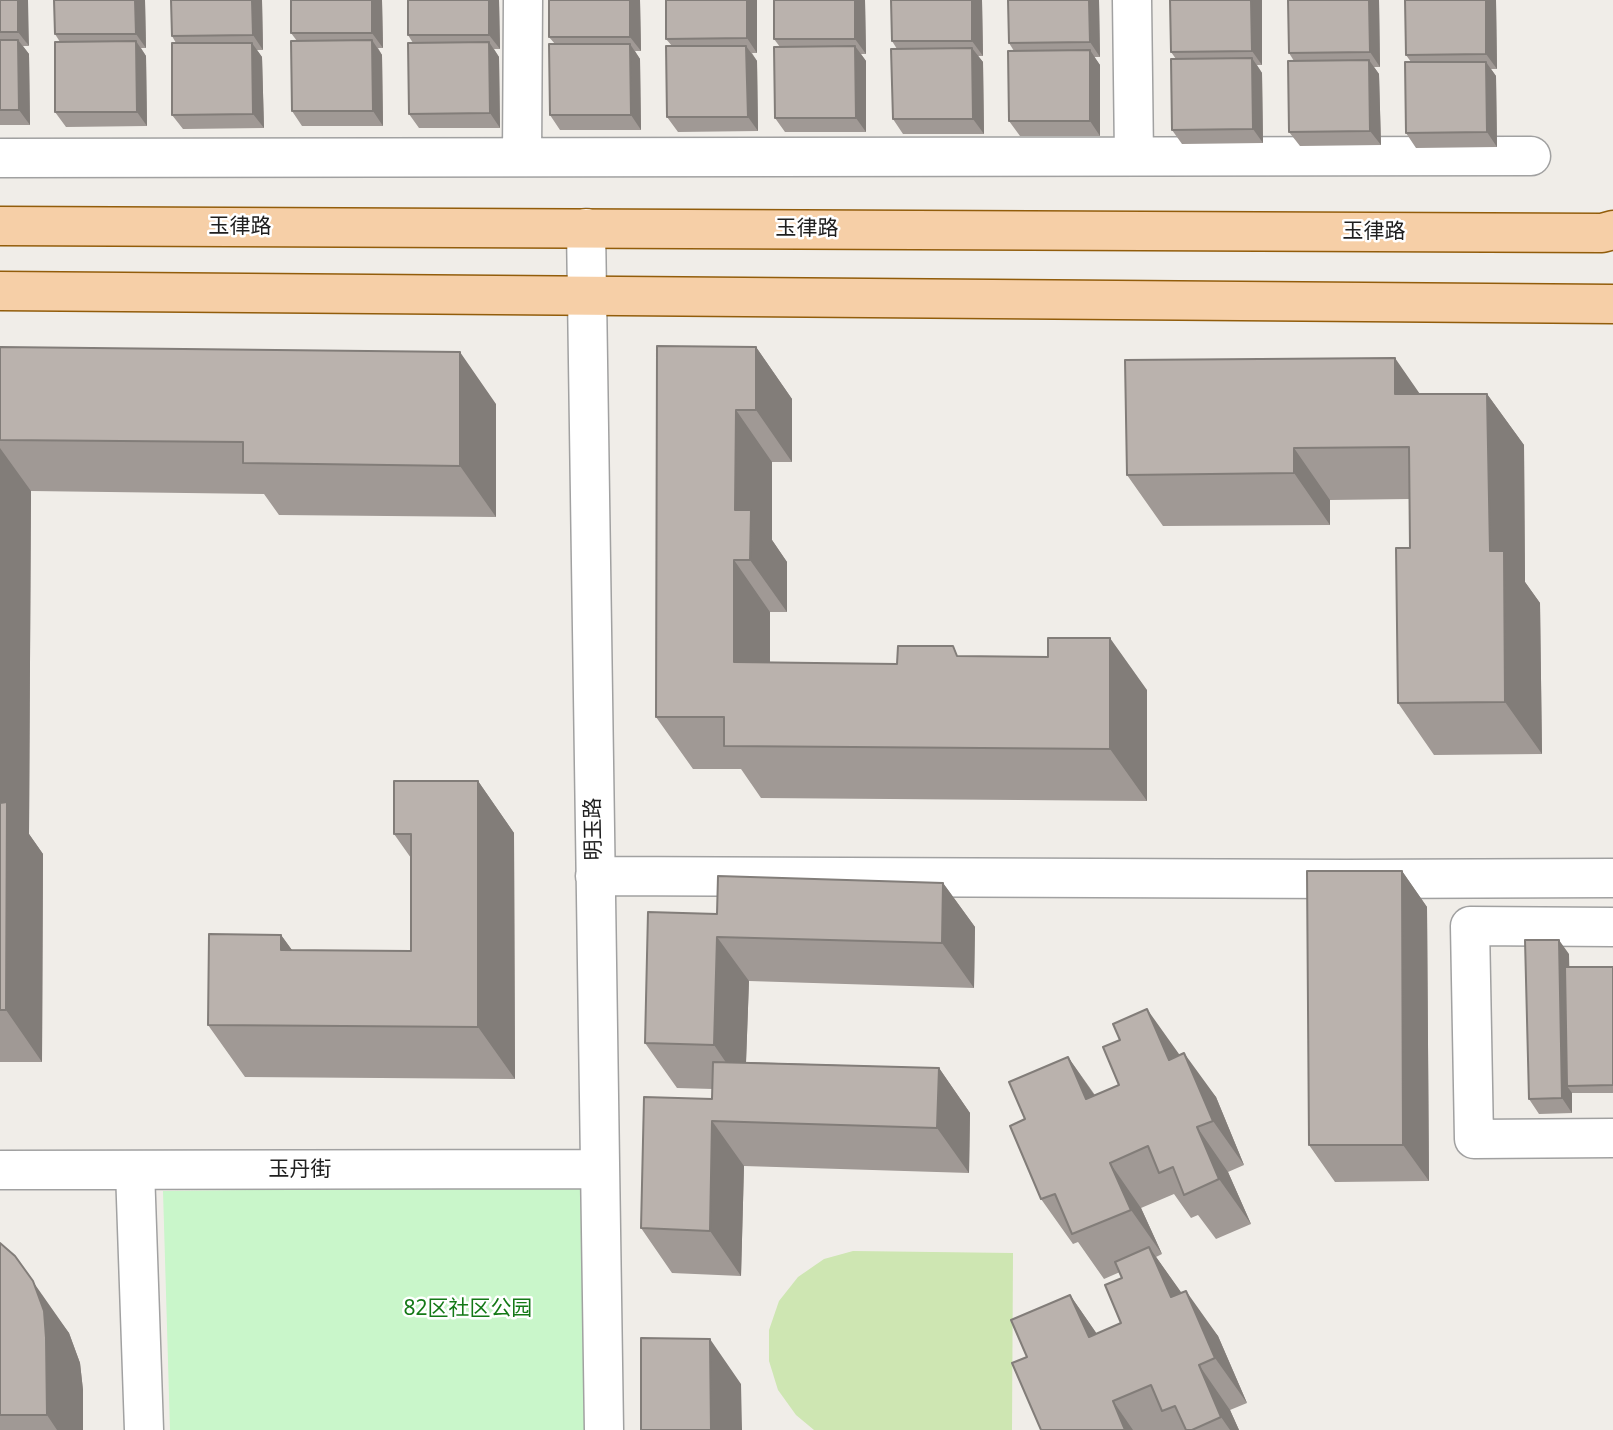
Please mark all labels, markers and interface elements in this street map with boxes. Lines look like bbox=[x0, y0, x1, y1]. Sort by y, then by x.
street label: 玉律路 bbox=[209, 214, 271, 240]
street label: 玉律路 bbox=[776, 216, 838, 242]
street label: 玉律路 bbox=[1343, 219, 1405, 245]
street label: 明玉路 bbox=[581, 797, 607, 861]
street label: 玉丹街 bbox=[269, 1157, 331, 1183]
park label: 82区社区公园 bbox=[403, 1296, 533, 1322]

